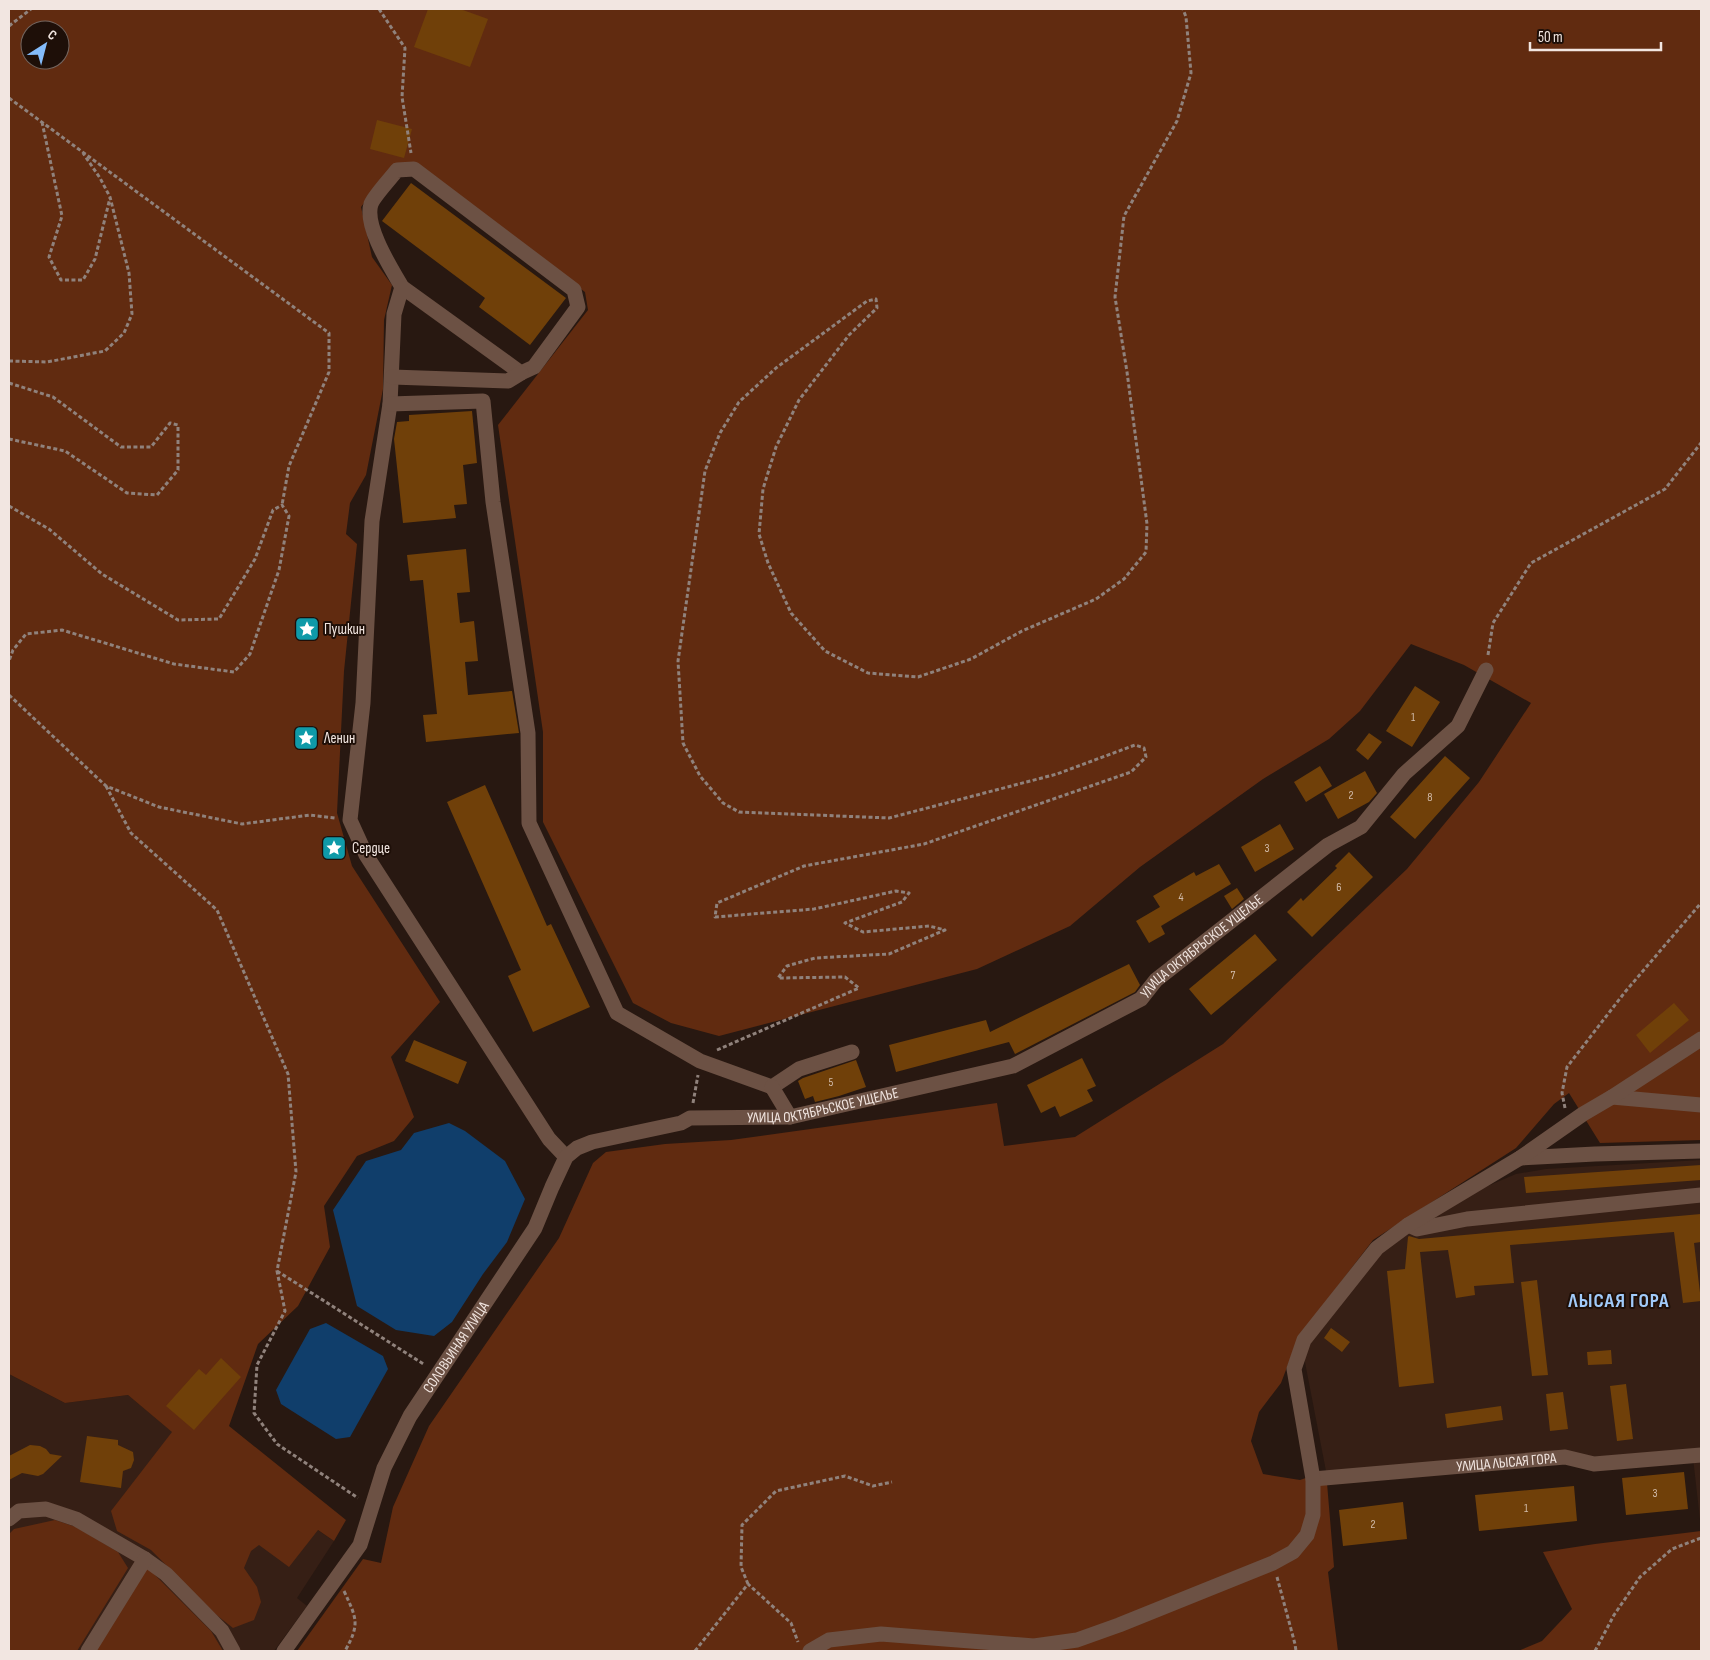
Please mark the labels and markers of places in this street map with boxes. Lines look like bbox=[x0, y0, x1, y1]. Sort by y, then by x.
place icon: Пушкин bbox=[294, 616, 320, 642]
place label: Пушкин bbox=[324, 620, 365, 639]
place icon: Ленин bbox=[293, 725, 319, 751]
place label: Ленин bbox=[323, 729, 355, 748]
place icon: Сердце bbox=[321, 835, 347, 861]
place label: Сердце bbox=[352, 839, 390, 858]

